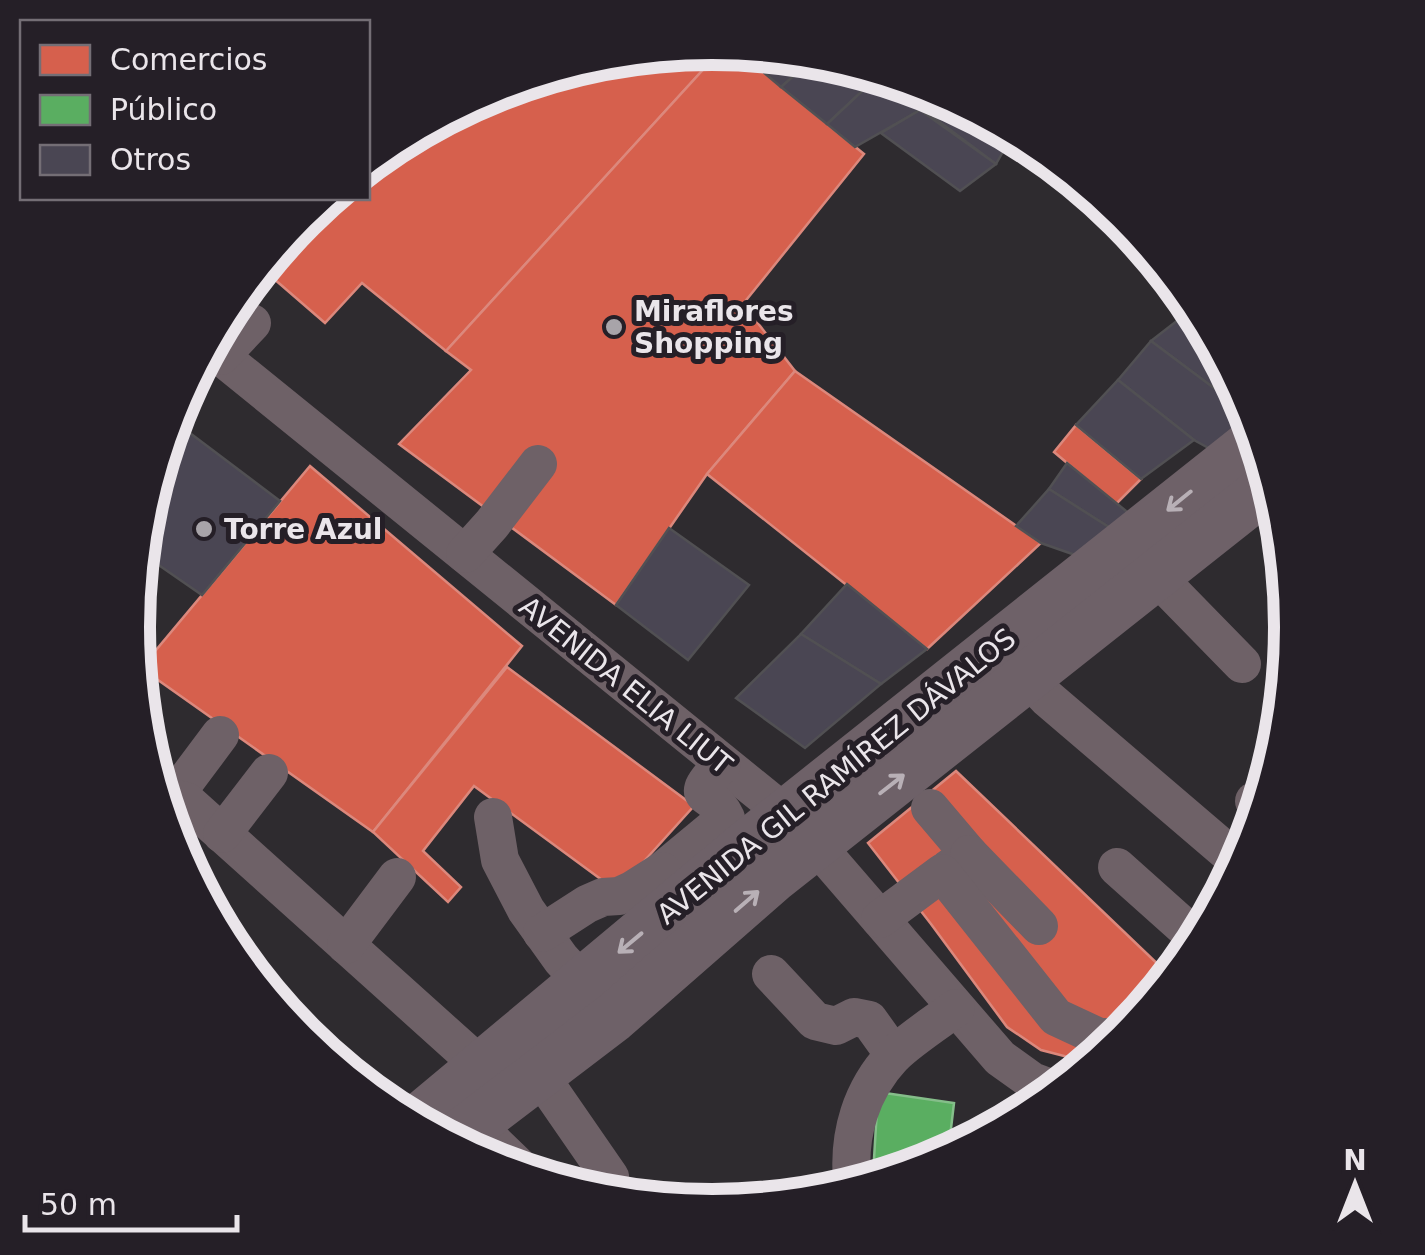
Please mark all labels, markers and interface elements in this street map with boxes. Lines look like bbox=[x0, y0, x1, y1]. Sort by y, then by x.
legend bbox=[20, 20, 370, 200]
text: Comercios bbox=[110, 42, 267, 77]
text: Público bbox=[110, 92, 217, 127]
text: Otros bbox=[110, 142, 191, 177]
place label: Miraflores Shopping bbox=[634, 295, 794, 360]
marker: Miraflores Shopping bbox=[603, 316, 625, 338]
one-way arrow bbox=[1167, 490, 1193, 512]
place label: Torre Azul bbox=[224, 513, 382, 546]
marker: Torre Azul bbox=[193, 518, 215, 540]
street label: AVENIDA ELIA LIUT bbox=[513, 590, 739, 782]
street label: AVENIDA GIL RAMÍREZ DÁVALOS bbox=[650, 621, 1022, 931]
one-way arrow bbox=[878, 773, 904, 795]
one-way arrow bbox=[734, 890, 759, 913]
one-way arrow bbox=[618, 931, 643, 954]
north arrow bbox=[1305, 1135, 1405, 1235]
text: N bbox=[1343, 1144, 1367, 1177]
scale bar bbox=[25, 1170, 238, 1232]
text: 50 m bbox=[40, 1187, 117, 1222]

